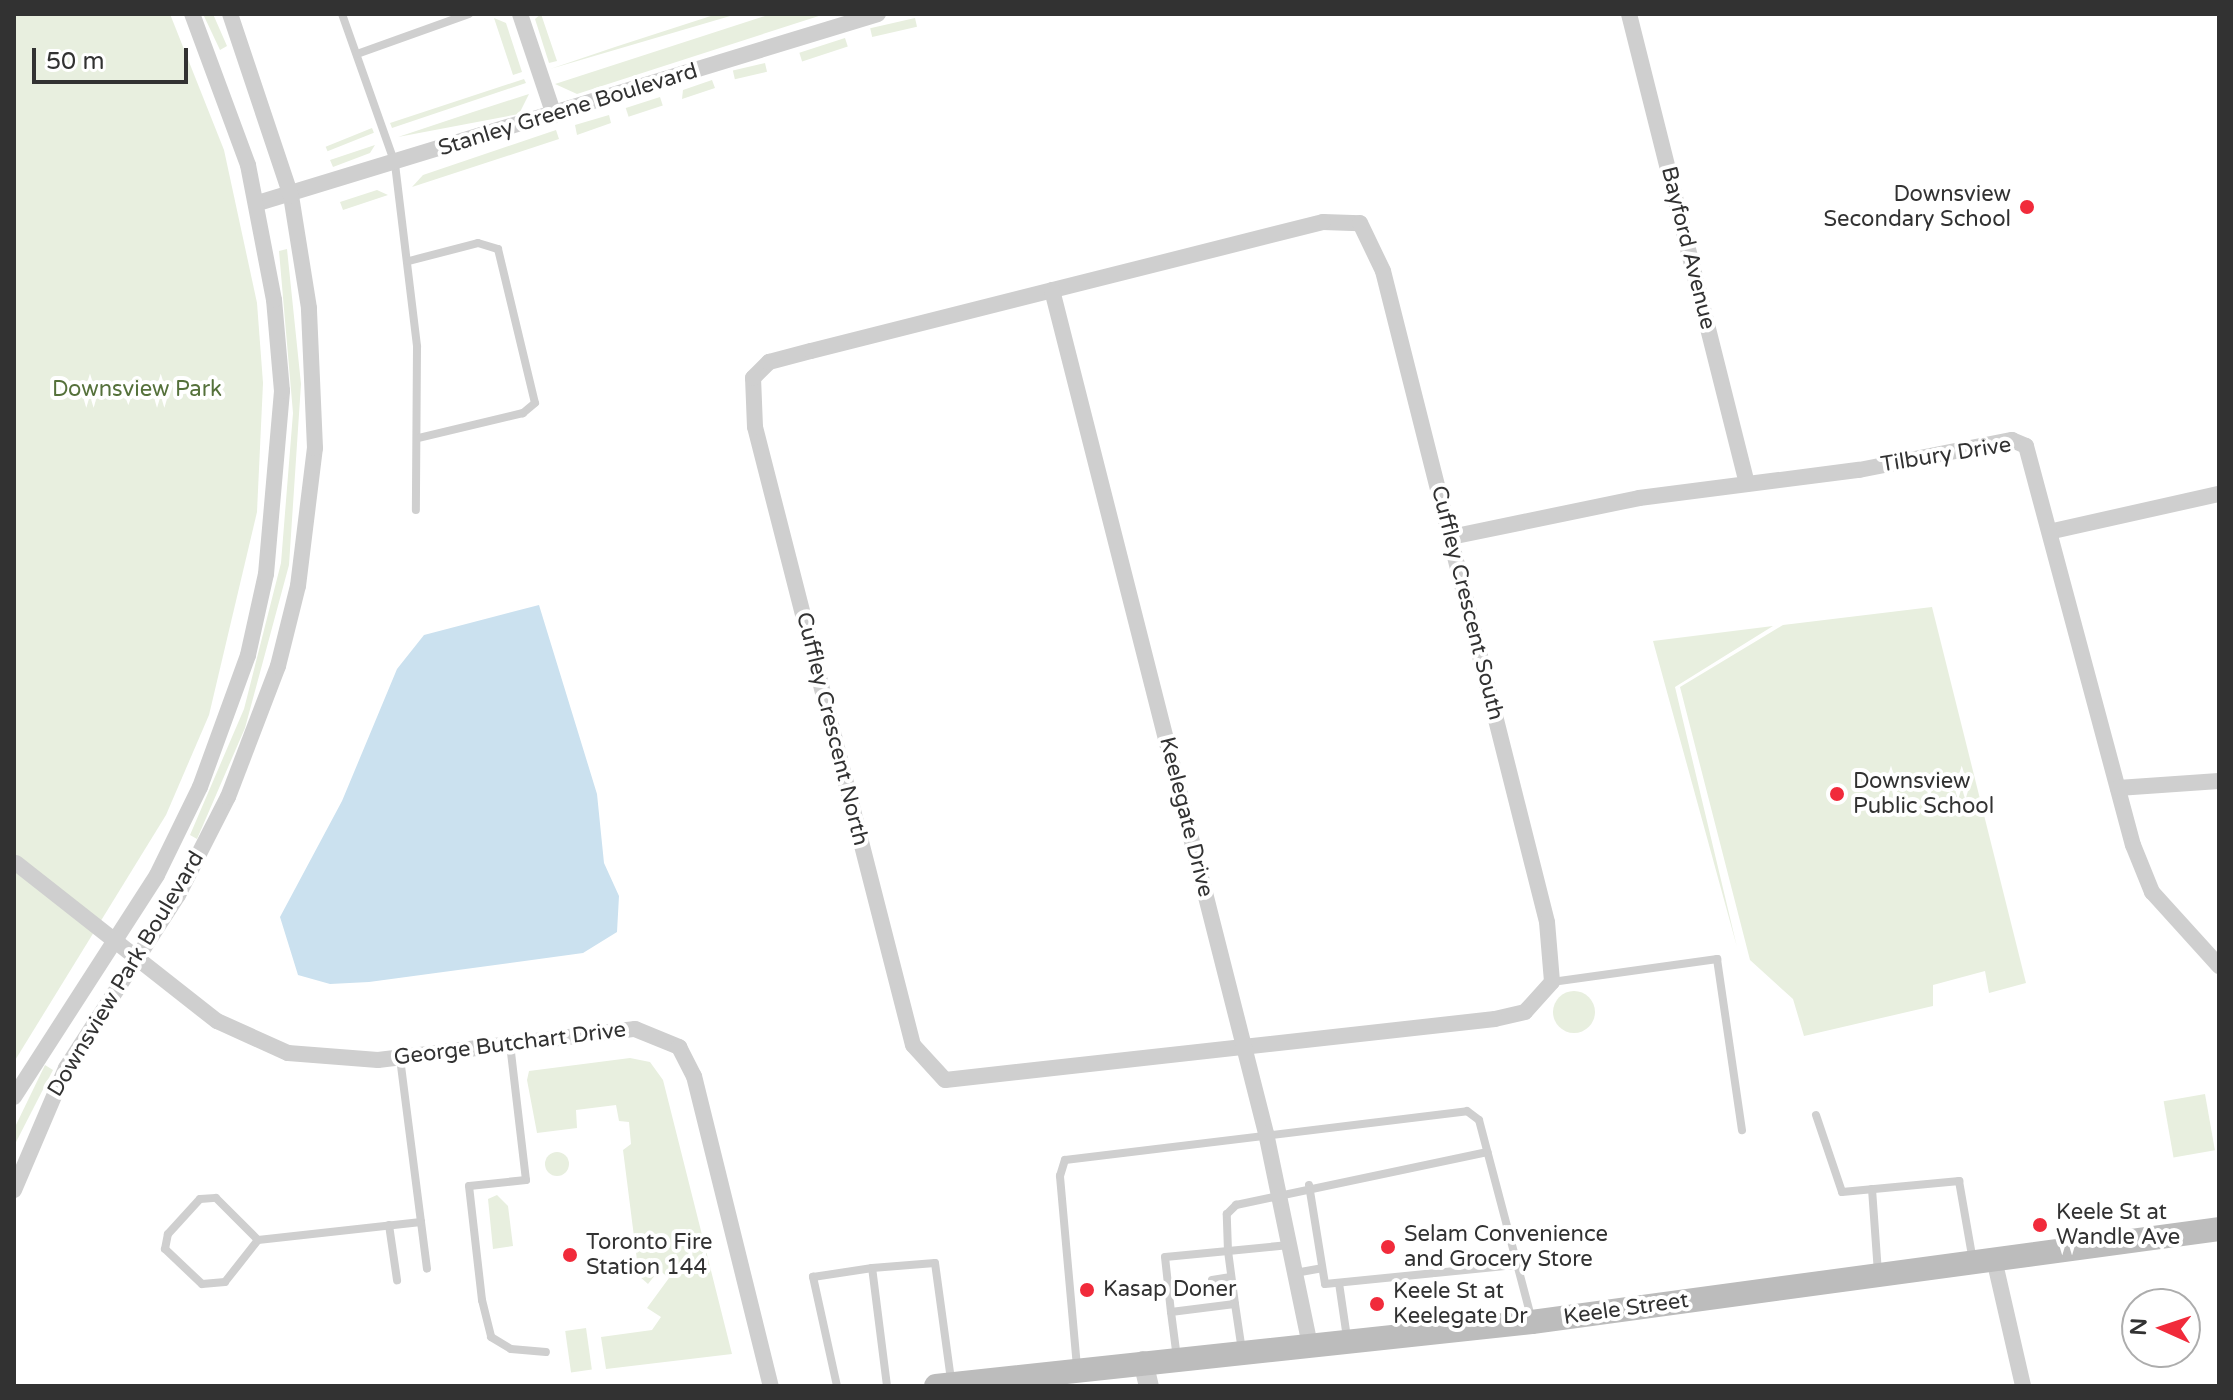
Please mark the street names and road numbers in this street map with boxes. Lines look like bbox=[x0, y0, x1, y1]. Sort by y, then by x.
street label: Stanley Greene Boulevard bbox=[435, 58, 701, 162]
street label: Bayford Avenue bbox=[1655, 164, 1721, 332]
street label: Tilbury Drive bbox=[1879, 432, 2013, 478]
street label: Cuffley Crescent South bbox=[1425, 483, 1509, 723]
street label: Cuffley Crescent North bbox=[790, 610, 874, 848]
street label: Keelegate Drive bbox=[1153, 734, 1219, 900]
street label: Downsview Park Boulevard bbox=[42, 847, 210, 1101]
street label: George Butchart Drive bbox=[392, 1017, 628, 1071]
street label: Keele Street bbox=[1562, 1287, 1690, 1331]

